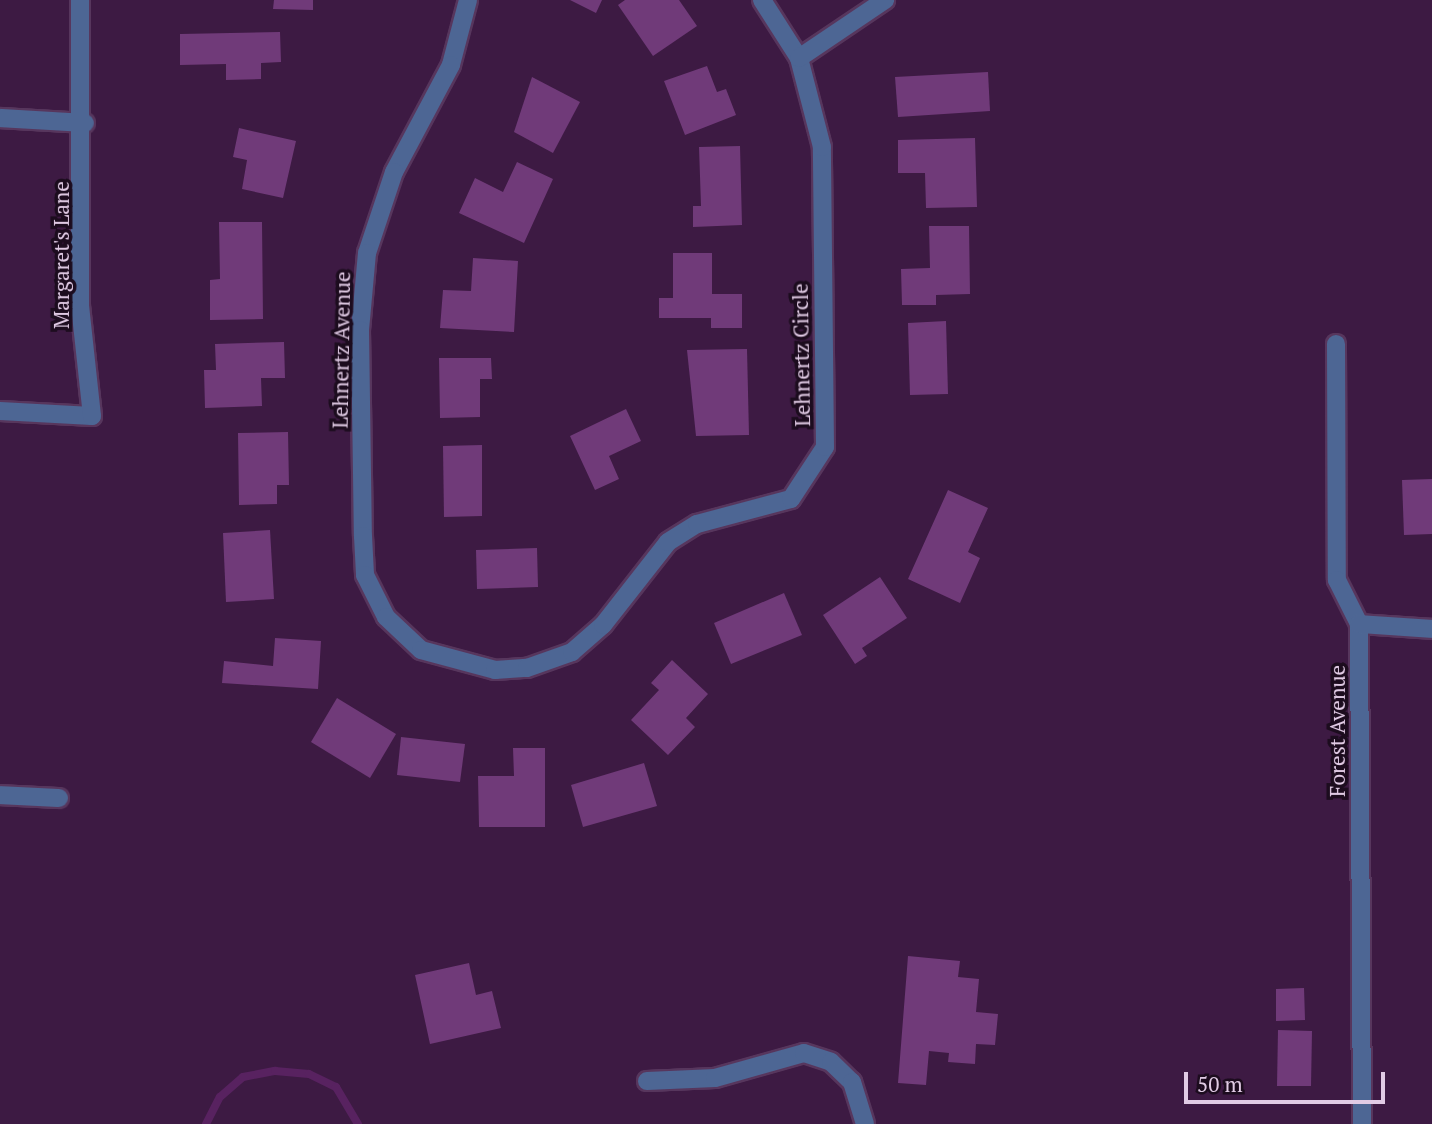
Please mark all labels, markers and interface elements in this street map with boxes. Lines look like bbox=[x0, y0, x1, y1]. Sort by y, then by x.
street label: Margaret's Lane bbox=[48, 181, 74, 329]
street label: Lehnertz Avenue bbox=[327, 271, 355, 429]
street label: Lehnertz Circle bbox=[787, 283, 815, 427]
street label: Forest Avenue bbox=[1324, 665, 1350, 797]
scale bar bbox=[1187, 1058, 1388, 1102]
text: 50 m bbox=[1197, 1070, 1243, 1098]

